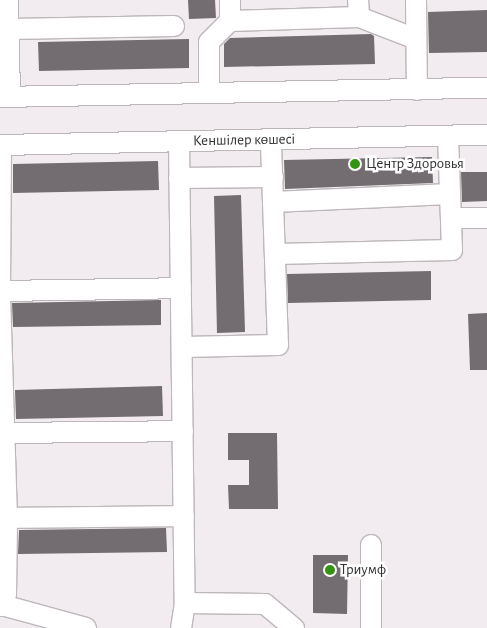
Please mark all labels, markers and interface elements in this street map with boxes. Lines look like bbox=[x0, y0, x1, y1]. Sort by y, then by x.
street label: Кеншілер көшесі bbox=[193, 130, 295, 150]
place label: Центр Здоровья bbox=[366, 155, 464, 173]
marker: Центр Здоровья bbox=[348, 157, 362, 171]
place label: Триумф bbox=[340, 561, 386, 579]
marker: Триумф bbox=[324, 564, 336, 576]

